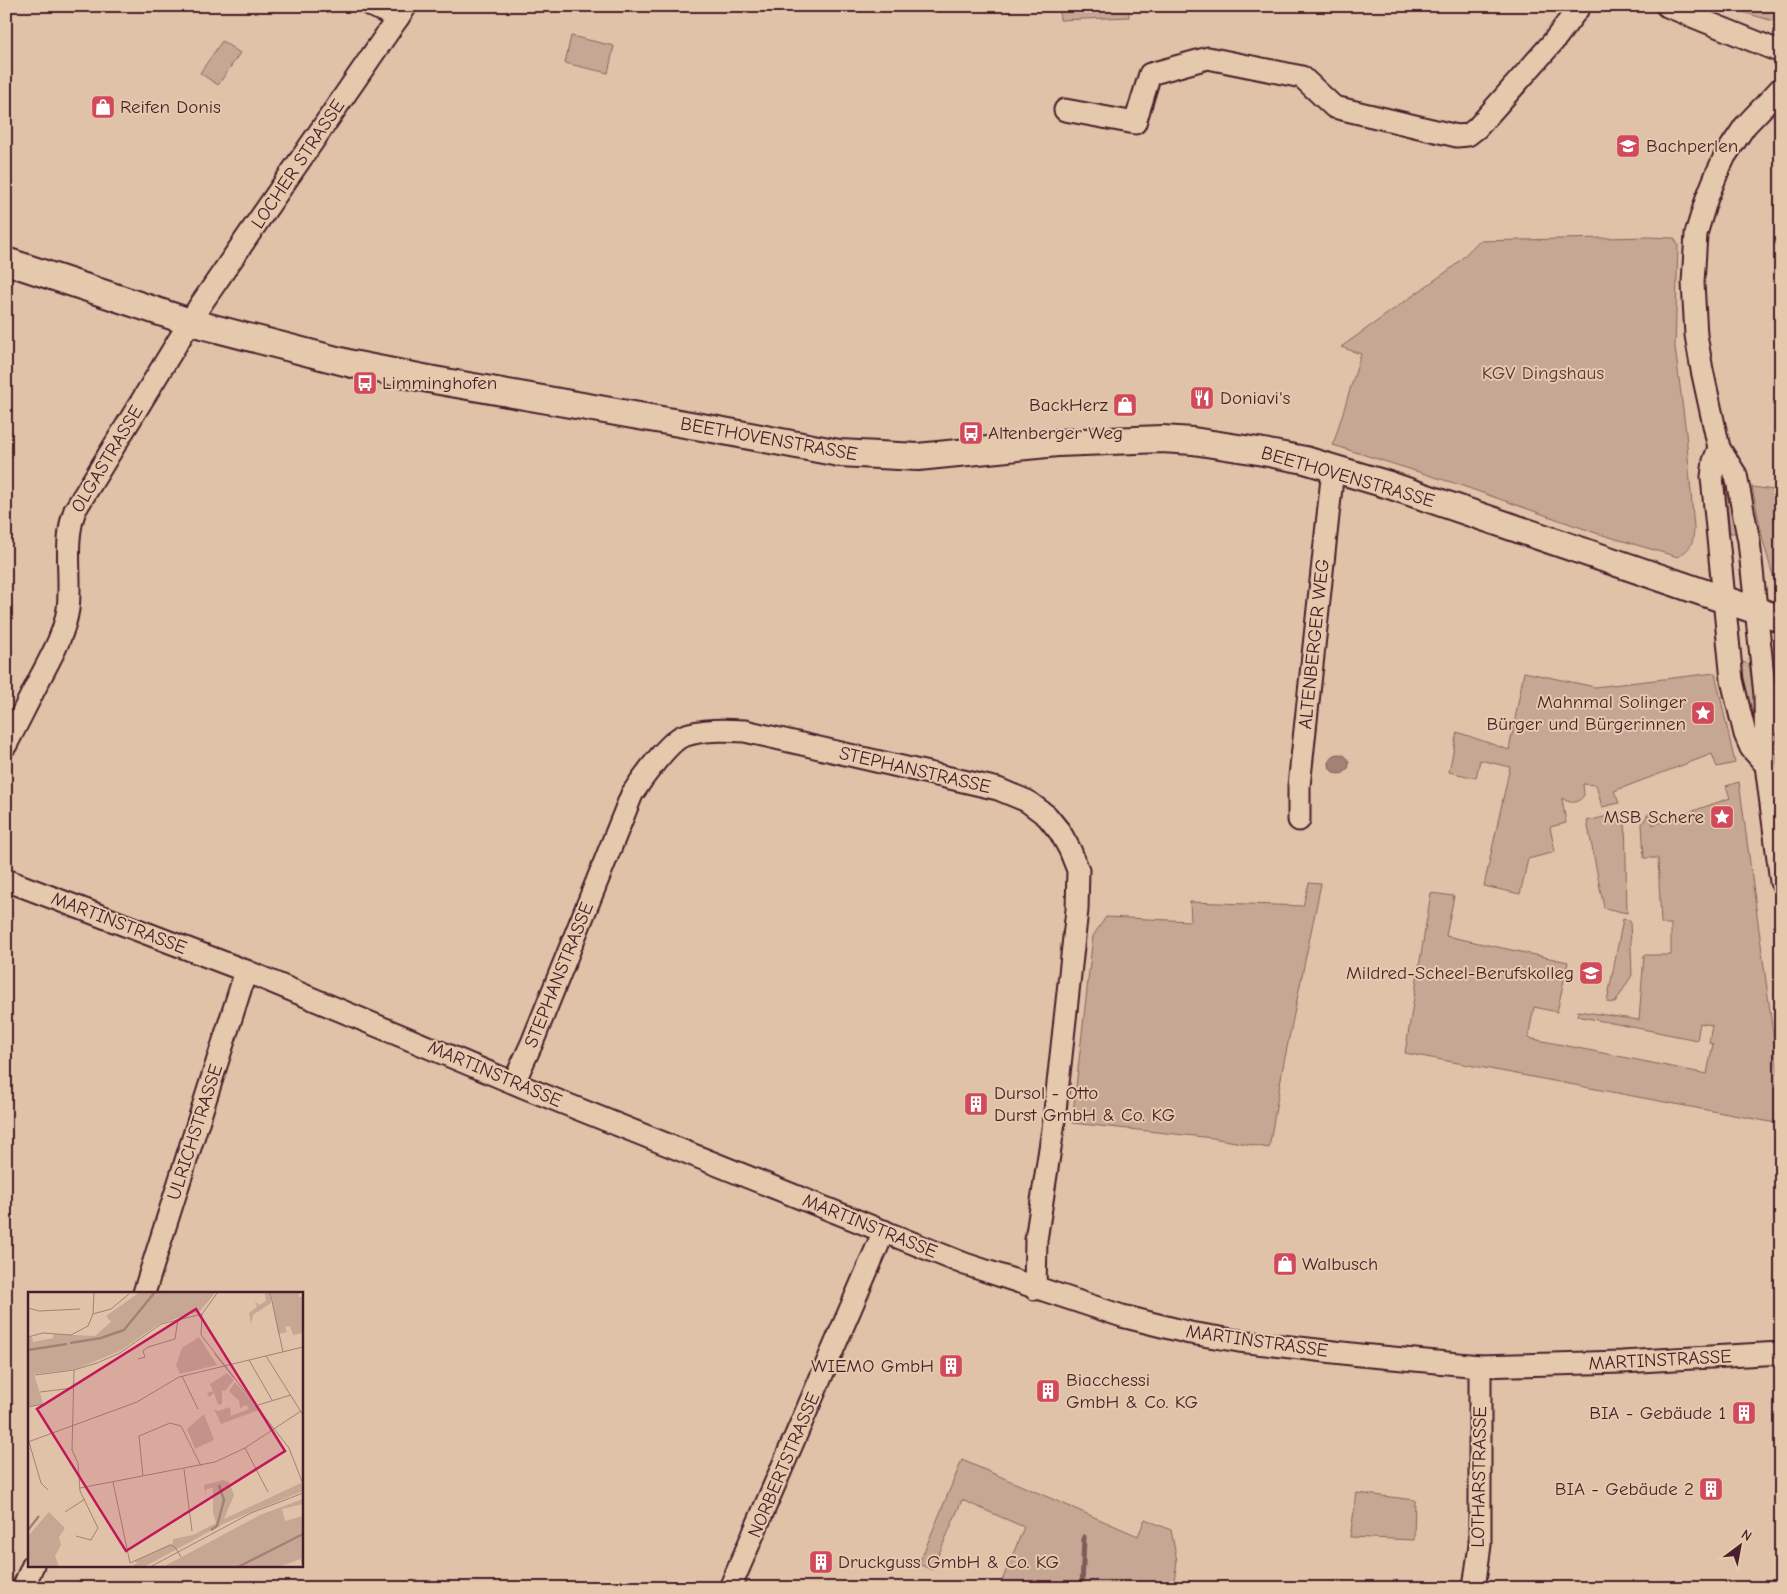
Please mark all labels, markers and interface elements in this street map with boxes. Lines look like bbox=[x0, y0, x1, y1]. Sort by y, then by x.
shop icon: Reifen Donis bbox=[90, 94, 116, 120]
street label: LOCHER STRASSE bbox=[247, 95, 349, 233]
place label: Reifen Donis bbox=[120, 96, 221, 118]
school or university icon: Bachperlen bbox=[1615, 133, 1641, 159]
place label: Bachperlen bbox=[1646, 135, 1738, 157]
park label: KGV Dingshaus bbox=[1482, 362, 1604, 384]
bus stop icon: Limminghofen bbox=[352, 370, 378, 396]
place label: Limminghofen bbox=[382, 372, 497, 394]
restaurant icon: Doniavi's bbox=[1189, 385, 1215, 411]
place label: Doniavi's bbox=[1220, 387, 1291, 409]
shop icon: BackHerz bbox=[1112, 392, 1138, 418]
place label: BackHerz bbox=[1029, 394, 1108, 416]
street label: OLGASTRASSE bbox=[66, 401, 148, 517]
street label: BEETHOVENSTRASSE bbox=[679, 413, 859, 465]
bus stop icon: Altenberger Weg bbox=[958, 420, 984, 446]
place label: Altenberger Weg bbox=[988, 422, 1123, 444]
street label: BEETHOVENSTRASSE bbox=[1259, 442, 1437, 512]
street label: ALTENBERGER WEG bbox=[1294, 558, 1334, 730]
place label: Mahnmal Solinger Bürger und Bürgerinnen bbox=[1486, 691, 1686, 735]
place icon: Mahnmal Solinger Bürger und Bürgerinnen bbox=[1690, 700, 1716, 726]
street label: STEPHANSTRASSE bbox=[837, 742, 993, 798]
place icon: MSB Schere bbox=[1709, 804, 1735, 830]
place label: MSB Schere bbox=[1603, 806, 1704, 828]
street label: MARTINSTRASSE bbox=[48, 887, 190, 959]
street label: STEPHANSTRASSE bbox=[520, 899, 598, 1051]
school or university icon: Mildred-Scheel-Berufskolleg bbox=[1578, 960, 1604, 986]
place label: Mildred-Scheel-Berufskolleg bbox=[1346, 962, 1574, 984]
street label: MARTINSTRASSE bbox=[425, 1036, 565, 1112]
street label: ULRICHSTRASSE bbox=[163, 1061, 227, 1203]
place label: Dursol - Otto Durst GmbH & Co. KG bbox=[994, 1082, 1175, 1126]
building icon: Dursol - Otto Durst GmbH & Co. KG bbox=[963, 1091, 989, 1117]
street label: MARTINSTRASSE bbox=[799, 1189, 941, 1263]
shop icon: Walbusch bbox=[1272, 1251, 1298, 1277]
place label: Walbusch bbox=[1302, 1253, 1378, 1275]
inset map bbox=[28, 1292, 302, 1566]
street label: MARTINSTRASSE bbox=[1184, 1320, 1330, 1362]
street label: MARTINSTRASSE bbox=[1588, 1345, 1732, 1375]
building icon: WIEMO GmbH bbox=[938, 1353, 964, 1379]
place label: WIEMO GmbH bbox=[811, 1355, 934, 1377]
place label: Biacchessi GmbH & Co. KG bbox=[1066, 1369, 1198, 1413]
building icon: Biacchessi GmbH & Co. KG bbox=[1035, 1378, 1061, 1404]
street label: NORBERTSTRASSE bbox=[743, 1389, 825, 1541]
building icon: BIA - Gebäude 1 bbox=[1731, 1400, 1757, 1426]
place label: BIA - Gebäude 1 bbox=[1589, 1402, 1726, 1424]
street label: LOTHARSTRASSE bbox=[1467, 1406, 1491, 1548]
building icon: BIA - Gebäude 2 bbox=[1698, 1476, 1724, 1502]
place label: BIA - Gebäude 2 bbox=[1555, 1478, 1694, 1500]
north arrow bbox=[1714, 1522, 1764, 1572]
text: N bbox=[1738, 1526, 1755, 1545]
building icon: Druckguss GmbH & Co. KG bbox=[808, 1549, 834, 1575]
place label: Druckguss GmbH & Co. KG bbox=[838, 1551, 1059, 1573]

